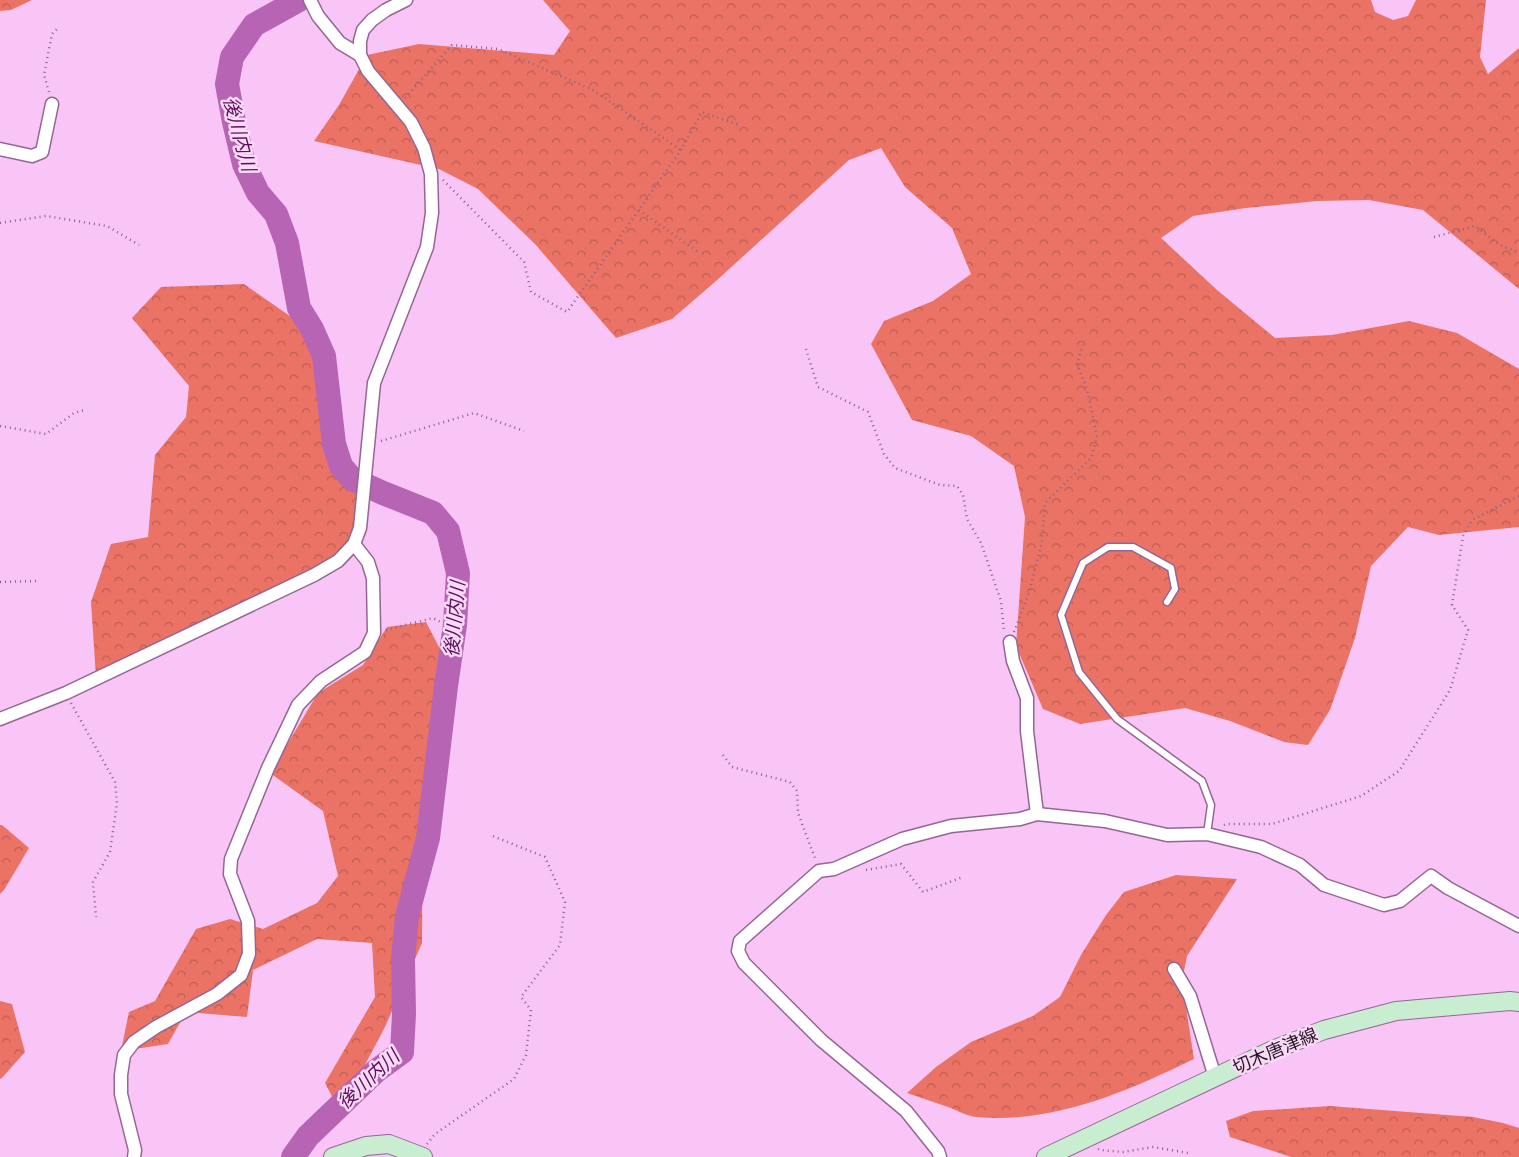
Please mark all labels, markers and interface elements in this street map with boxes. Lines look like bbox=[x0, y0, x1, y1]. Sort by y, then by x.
water label: 後川内川 bbox=[218, 94, 263, 176]
water label: 後川内川 bbox=[438, 578, 470, 658]
street label: 切木唐津線 bbox=[1228, 1021, 1321, 1080]
water label: 後川内川 bbox=[331, 1042, 406, 1114]

